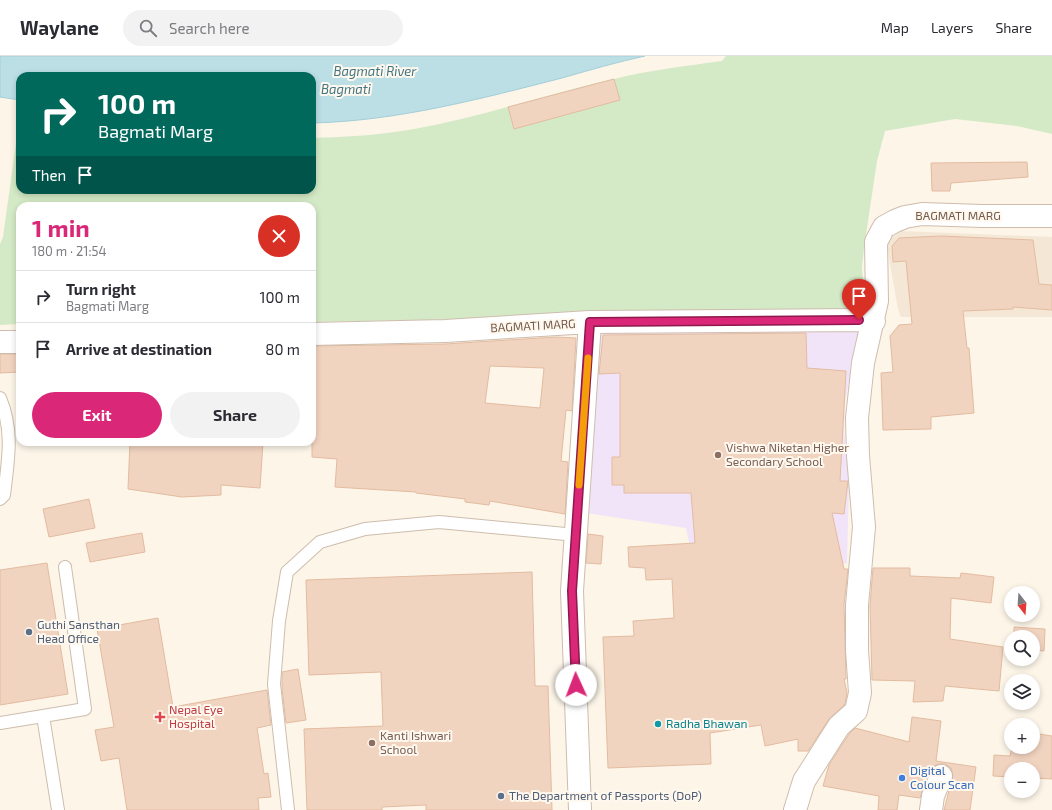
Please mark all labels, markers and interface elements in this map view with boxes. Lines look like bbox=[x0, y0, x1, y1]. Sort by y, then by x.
search box bbox=[123, 10, 403, 46]
text: Waylane bbox=[20, 16, 99, 39]
icon: search bbox=[137, 17, 159, 39]
text: Search here bbox=[169, 19, 250, 37]
text: Map bbox=[881, 19, 909, 36]
text: Layers bbox=[931, 19, 973, 36]
text: Share bbox=[995, 19, 1032, 36]
water label: Bagmati River bbox=[333, 63, 417, 79]
water label: Bagmati bbox=[321, 81, 371, 97]
text: 100 m bbox=[98, 86, 176, 120]
icon: right bbox=[32, 88, 84, 140]
text: Bagmati Marg bbox=[98, 120, 213, 142]
icon: arrive bbox=[74, 164, 96, 186]
text: Then bbox=[32, 166, 66, 184]
street label: BAGMATI MARG bbox=[915, 208, 1001, 222]
text: 1 min bbox=[32, 213, 90, 242]
button: close bbox=[258, 215, 300, 257]
text: 180 m · 21:54 bbox=[32, 243, 107, 259]
pin bbox=[842, 279, 876, 320]
text: Turn right bbox=[66, 280, 136, 298]
icon: arrive bbox=[848, 285, 870, 307]
icon: right bbox=[32, 286, 54, 308]
text: 100 m bbox=[259, 288, 300, 306]
text: Bagmati Marg bbox=[66, 298, 149, 314]
street label: BAGMATI MARG bbox=[490, 316, 576, 334]
icon: arrive bbox=[32, 338, 54, 360]
text: Arrive at destination bbox=[66, 340, 212, 358]
text: 80 m bbox=[265, 340, 300, 358]
button: Exit bbox=[32, 392, 162, 438]
button: Share bbox=[170, 392, 300, 438]
place label: Vishwa Niketan Higher Secondary School bbox=[726, 440, 849, 468]
marker: Vishwa Niketan Higher Secondary School bbox=[713, 450, 723, 460]
north arrow bbox=[1004, 586, 1040, 622]
map controls bbox=[1004, 586, 1040, 798]
place label: Guthi Sansthan Head Office bbox=[37, 617, 120, 645]
marker: Guthi Sansthan Head Office bbox=[24, 627, 34, 637]
button: search bbox=[1004, 630, 1040, 666]
position arrow bbox=[555, 664, 597, 706]
button: layers bbox=[1004, 674, 1040, 710]
place label: Nepal Eye Hospital bbox=[169, 702, 223, 730]
marker: Nepal Eye Hospital bbox=[154, 711, 166, 723]
place label: Radha Bhawan bbox=[666, 716, 748, 730]
button: + bbox=[1004, 718, 1040, 754]
marker: Radha Bhawan bbox=[653, 719, 663, 729]
place label: Kanti Ishwari School bbox=[380, 728, 451, 756]
marker: Kanti Ishwari School bbox=[367, 738, 377, 748]
button: − bbox=[1004, 762, 1040, 798]
place label: Digital Colour Scan bbox=[910, 763, 974, 791]
marker: Digital Colour Scan bbox=[897, 773, 907, 783]
place label: The Department of Passports (DoP) bbox=[509, 788, 702, 802]
marker: The Department of Passports (DoP) bbox=[496, 791, 506, 801]

